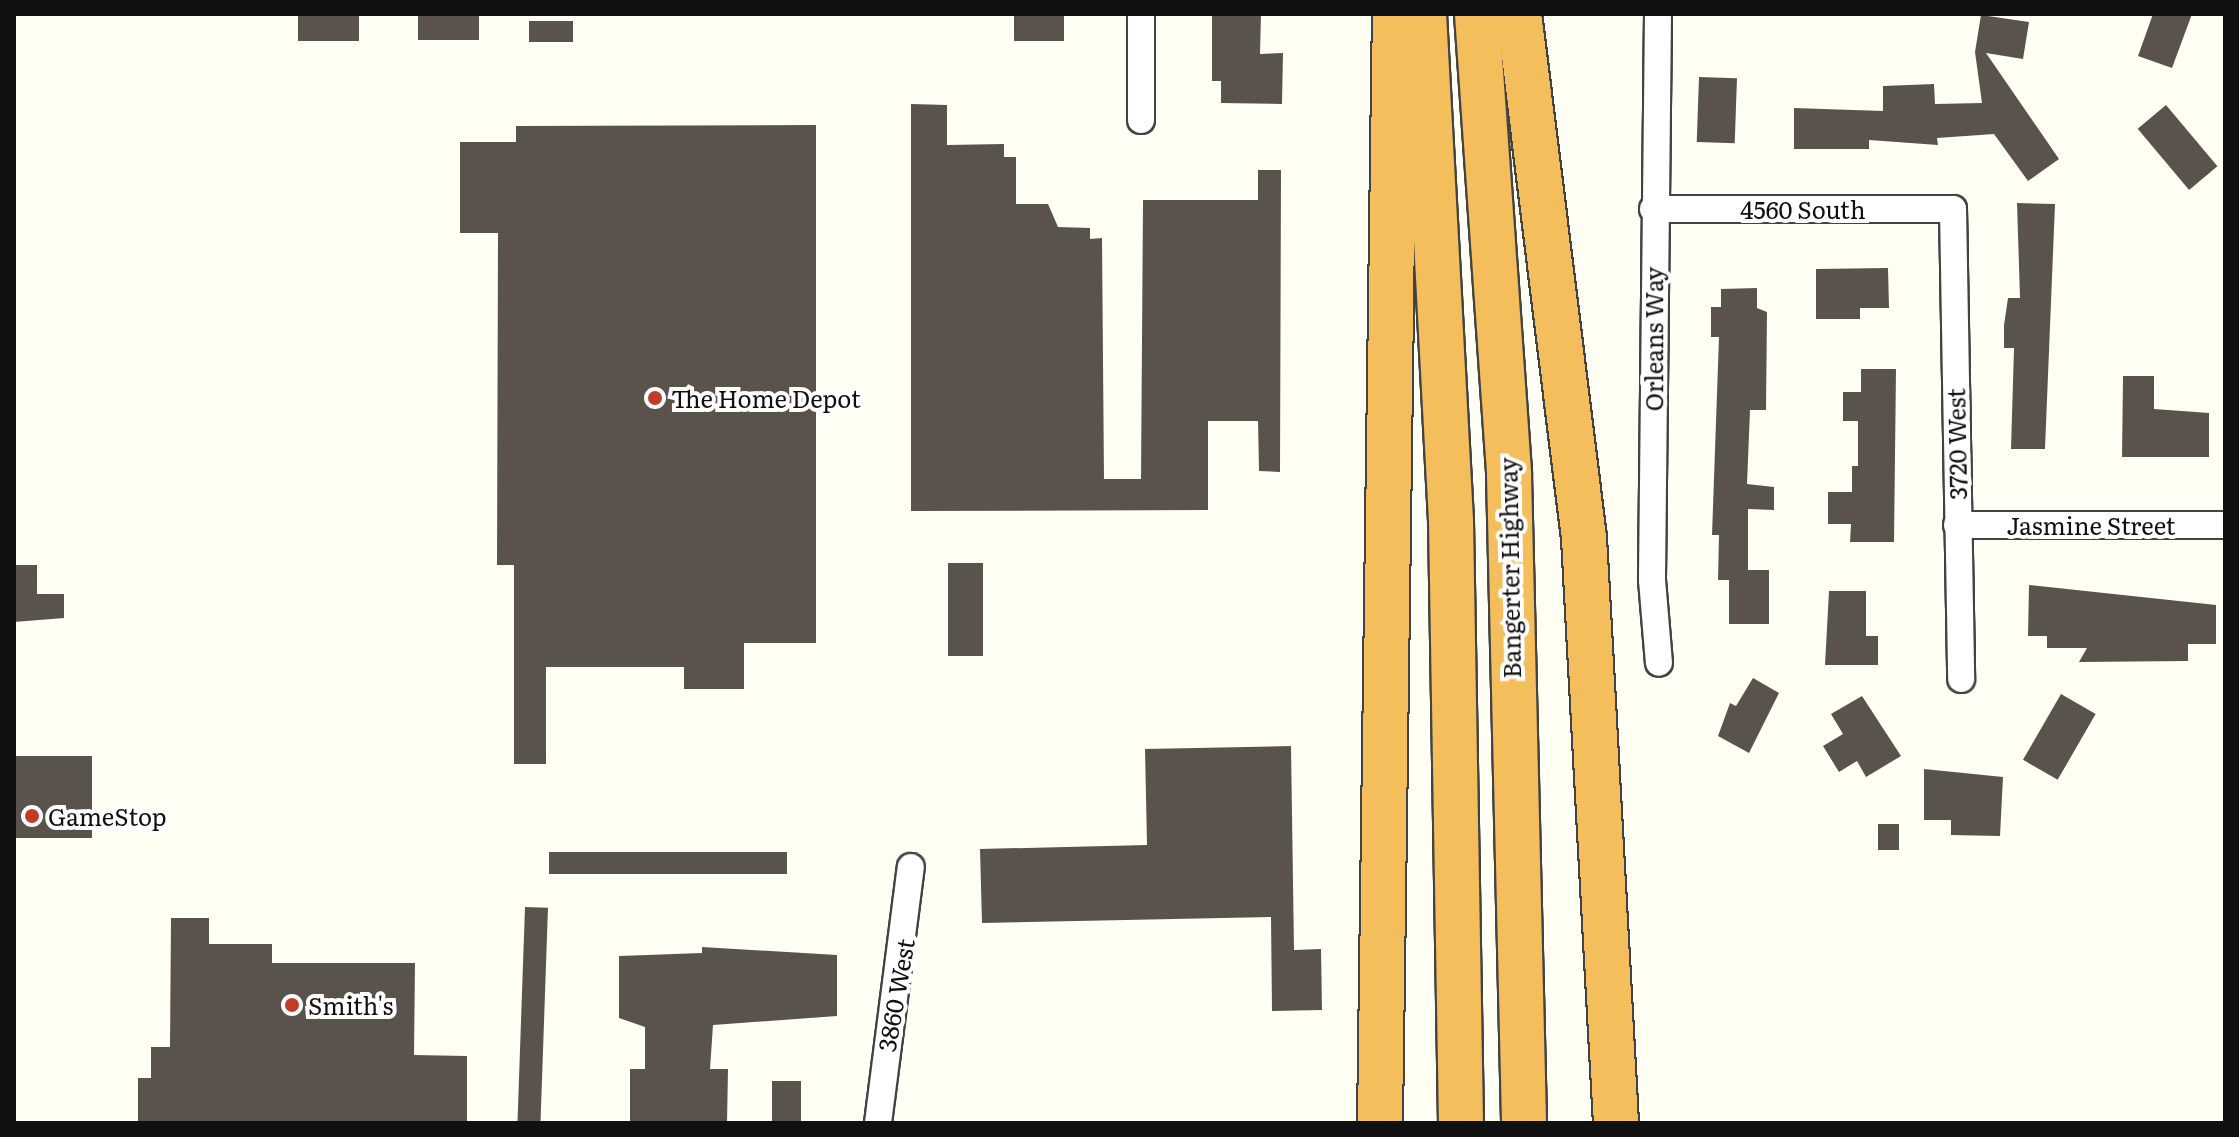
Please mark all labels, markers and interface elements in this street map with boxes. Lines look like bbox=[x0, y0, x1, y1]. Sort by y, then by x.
street label: 4560 South bbox=[1740, 195, 1866, 223]
street label: Orleans Way bbox=[1639, 267, 1667, 411]
place label: The Home Depot bbox=[671, 384, 861, 412]
street label: 3720 West bbox=[1941, 388, 1971, 500]
marker: The Home Depot bbox=[646, 389, 664, 407]
street label: Bangerter Highway bbox=[1493, 457, 1525, 679]
street label: Jasmine Street bbox=[2007, 511, 2175, 539]
place label: GameStop bbox=[48, 802, 167, 830]
marker: GameStop bbox=[23, 807, 41, 825]
street label: 3860 West bbox=[871, 936, 919, 1054]
place label: Smith's bbox=[308, 991, 393, 1019]
marker: Smith's bbox=[283, 996, 301, 1014]

